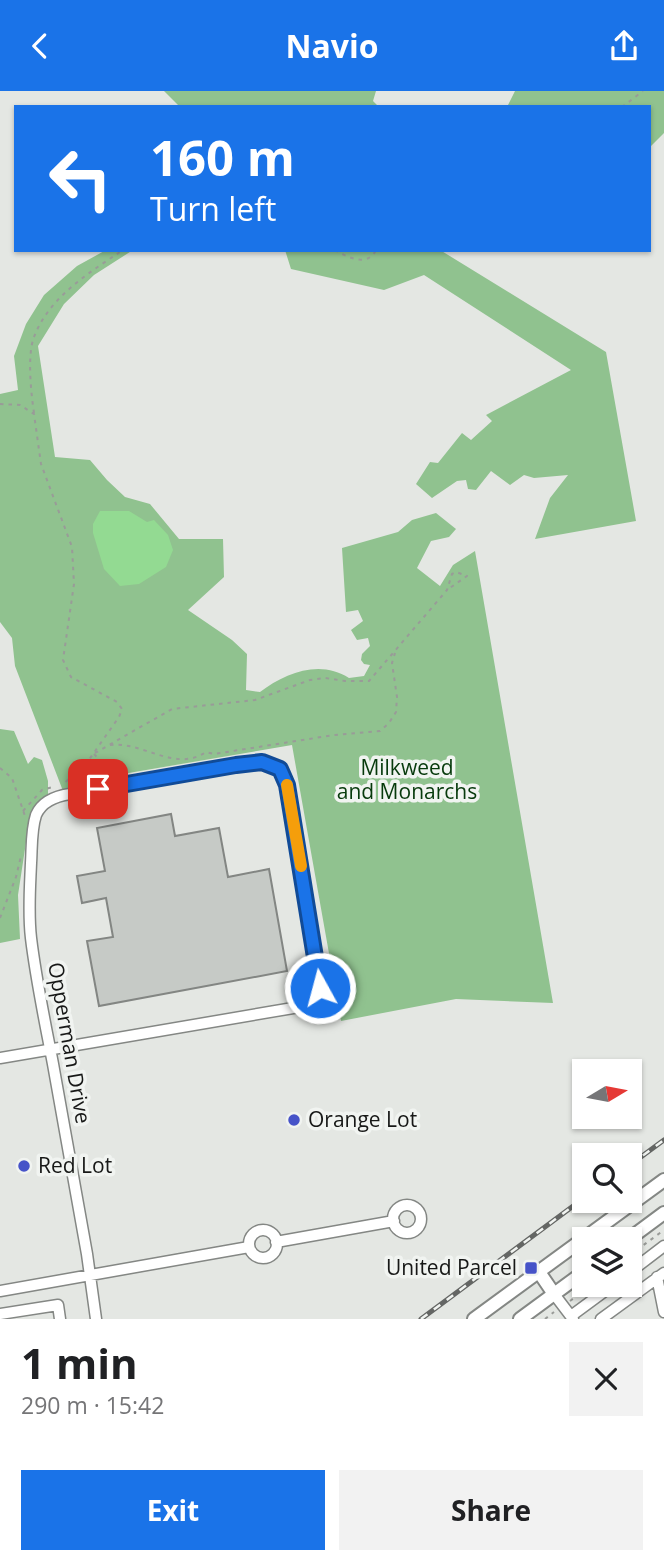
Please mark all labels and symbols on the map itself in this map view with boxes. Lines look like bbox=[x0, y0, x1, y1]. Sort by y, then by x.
park label: Milkweed and Monarchs bbox=[337, 753, 477, 805]
pin bbox=[68, 759, 128, 819]
position arrow bbox=[283, 951, 357, 1025]
street label: Opperman Drive bbox=[42, 960, 98, 1126]
north arrow bbox=[572, 1059, 642, 1129]
place label: Orange Lot bbox=[308, 1105, 417, 1133]
marker: Orange Lot bbox=[286, 1112, 302, 1128]
place label: Red Lot bbox=[38, 1151, 112, 1179]
marker: Red Lot bbox=[16, 1158, 32, 1174]
place label: United Parcel bbox=[386, 1253, 517, 1281]
marker: United Parcel bbox=[523, 1260, 539, 1276]

